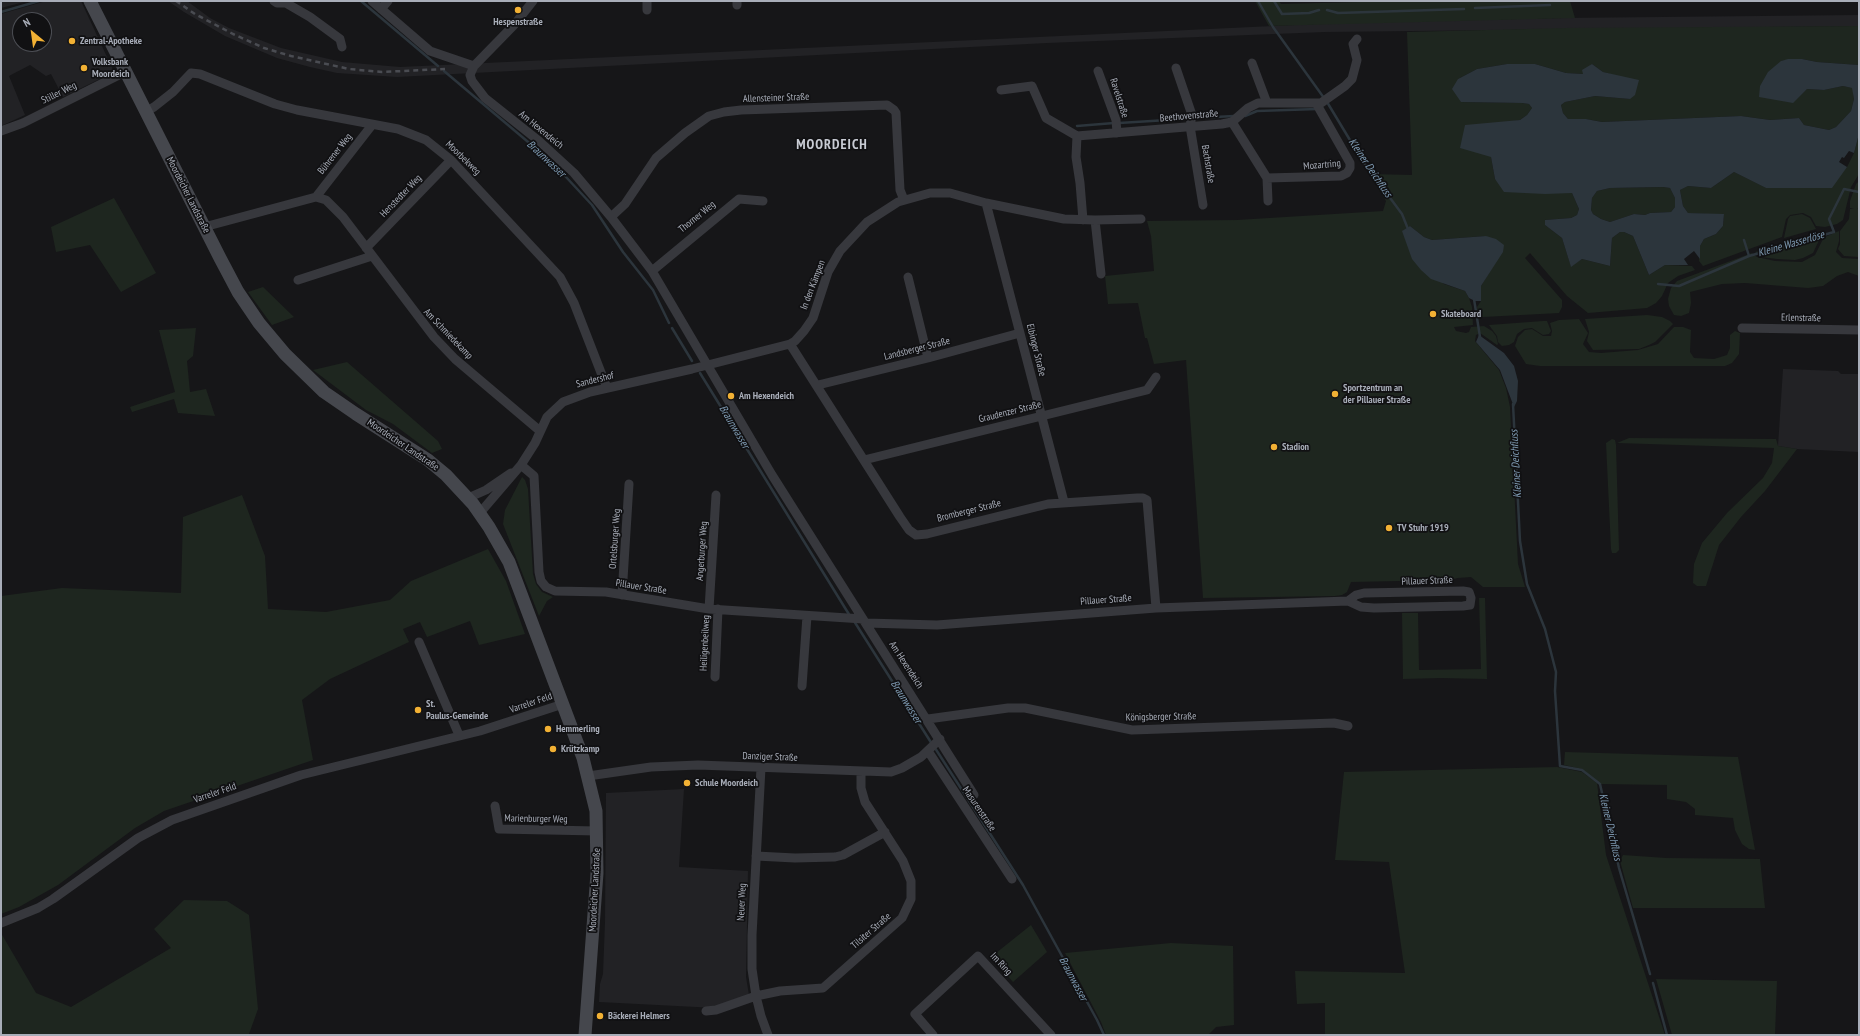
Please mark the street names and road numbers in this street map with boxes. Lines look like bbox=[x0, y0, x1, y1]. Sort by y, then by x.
street label: Ravelstraße bbox=[1107, 77, 1131, 119]
street label: Stiller Weg bbox=[39, 79, 79, 107]
street label: Allensteiner Straße bbox=[743, 91, 809, 105]
street label: Beethovenstraße bbox=[1159, 107, 1219, 125]
street label: Am Hexendeich bbox=[516, 108, 566, 152]
street label: Bührener Weg bbox=[315, 131, 355, 177]
street label: Moorbekweg bbox=[443, 138, 483, 178]
street label: Bachstraße bbox=[1199, 144, 1217, 184]
street label: Moordeicher Landstraße bbox=[164, 155, 212, 235]
street label: Mozartring bbox=[1303, 157, 1341, 173]
street label: Henstedter Weg bbox=[378, 172, 424, 220]
street label: Thorner Weg bbox=[676, 198, 718, 236]
street label: In den Kämpen bbox=[798, 259, 828, 311]
street label: Am Schmiedekamp bbox=[421, 306, 475, 362]
street label: Erlenstraße bbox=[1781, 312, 1821, 324]
street label: Elbinger Straße bbox=[1024, 323, 1048, 377]
street label: Landsberger Straße bbox=[883, 335, 951, 363]
street label: Sandershof bbox=[575, 370, 615, 390]
street label: Graudenzer Straße bbox=[977, 398, 1043, 426]
street label: Moordeicher Landstraße bbox=[365, 417, 441, 473]
street label: Bromberger Straße bbox=[936, 497, 1002, 525]
street label: Ortelsburger Weg bbox=[607, 508, 623, 570]
street label: Angerburger Weg bbox=[694, 521, 710, 581]
street label: Pillauer Straße bbox=[1401, 574, 1453, 588]
street label: Pillauer Straße bbox=[615, 577, 667, 597]
street label: Pillauer Straße bbox=[1080, 592, 1132, 608]
street label: Heiligenbeilweg bbox=[698, 615, 712, 671]
street label: Am Hexendeich bbox=[886, 639, 926, 691]
street label: Varreler Feld bbox=[508, 690, 554, 716]
street label: Königsberger Straße bbox=[1126, 710, 1196, 724]
street label: Danziger Straße bbox=[742, 750, 798, 764]
street label: Varreler Feld bbox=[192, 780, 238, 806]
street label: Masurenstraße bbox=[960, 784, 998, 834]
street label: Marienburger Weg bbox=[504, 812, 568, 826]
street label: Moordeicher Landstraße bbox=[587, 848, 603, 932]
street label: Neuer Weg bbox=[735, 883, 749, 921]
street label: Tilsiter Straße bbox=[849, 910, 893, 952]
street label: Im Ring bbox=[988, 950, 1014, 978]

